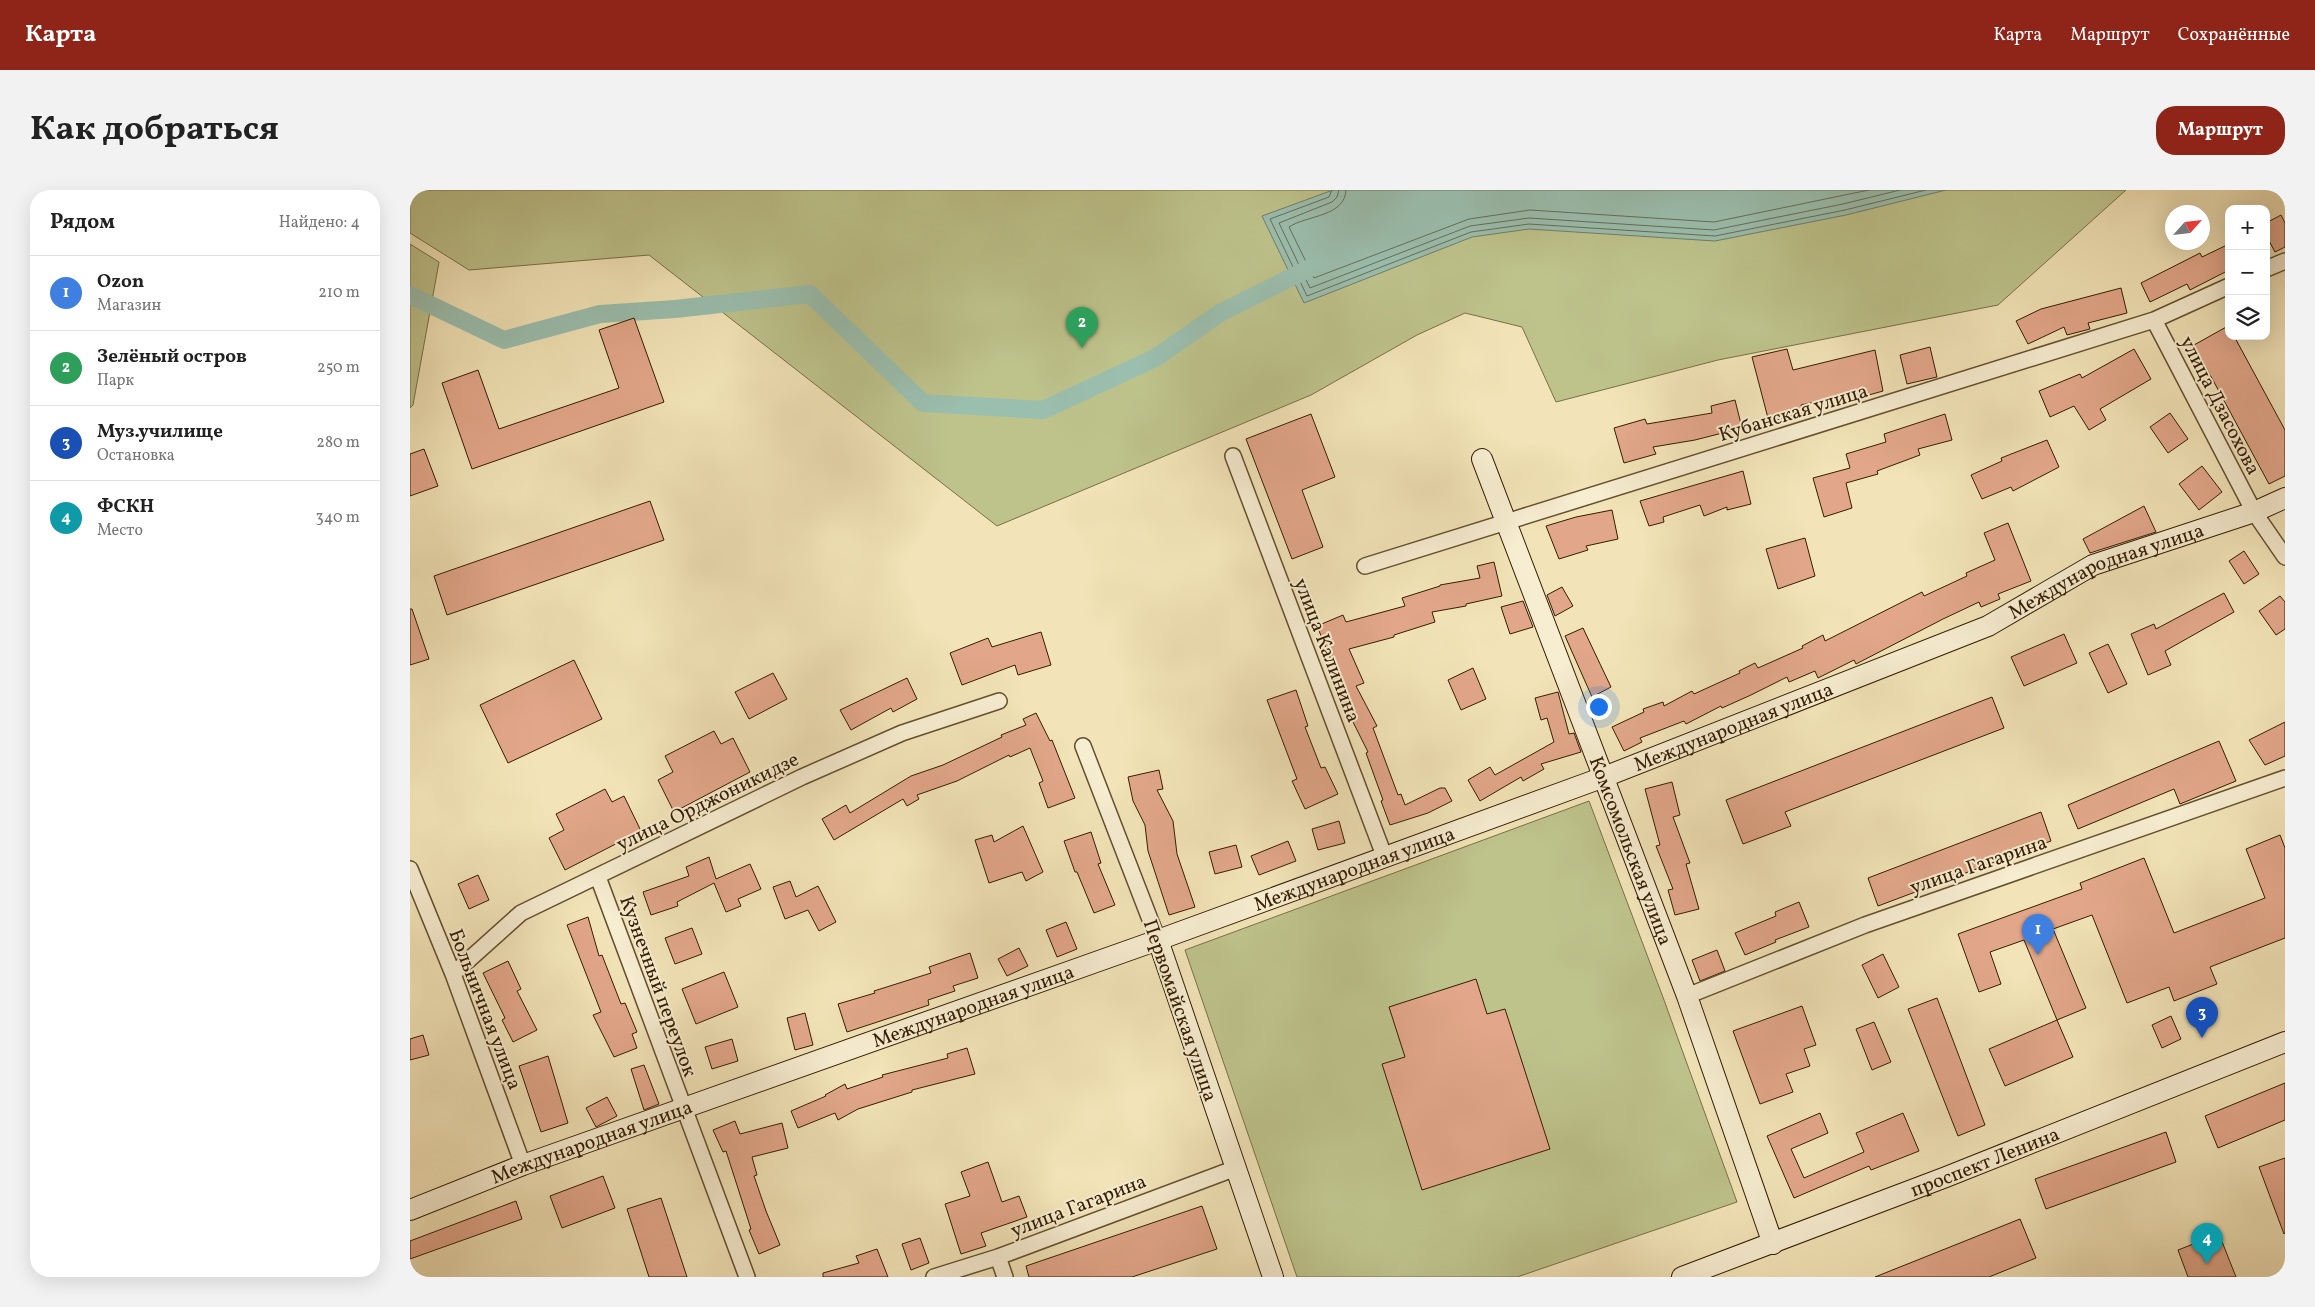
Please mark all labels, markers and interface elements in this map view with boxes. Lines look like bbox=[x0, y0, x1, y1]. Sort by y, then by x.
text: Карта bbox=[25, 18, 96, 52]
text: Карта bbox=[1993, 23, 2042, 48]
text: Маршрут bbox=[2070, 23, 2150, 48]
text: Сохранённые bbox=[2178, 23, 2290, 48]
text: Как добраться bbox=[30, 106, 279, 154]
button: Маршрут bbox=[2156, 106, 2285, 155]
north arrow bbox=[2165, 205, 2210, 250]
map controls bbox=[2225, 205, 2270, 340]
button: + bbox=[2225, 205, 2270, 250]
text: Рядом bbox=[50, 208, 115, 237]
text: Найдено: 4 bbox=[279, 212, 360, 234]
button: − bbox=[2225, 250, 2270, 295]
text: Ozon bbox=[97, 269, 144, 295]
text: 1 bbox=[63, 282, 69, 304]
text: 210 m bbox=[318, 282, 360, 304]
text: Магазин bbox=[97, 295, 161, 317]
button: layers bbox=[2225, 295, 2270, 340]
pin: 2 bbox=[1066, 307, 1098, 348]
street label: улица Дзасохова bbox=[2172, 332, 2266, 480]
text: Зелёный остров bbox=[97, 344, 247, 370]
text: 2 bbox=[62, 357, 70, 379]
text: 250 m bbox=[317, 357, 360, 379]
text: Парк bbox=[97, 370, 134, 392]
street label: Кубанская улица bbox=[1715, 378, 1872, 450]
text: Муз.училище bbox=[97, 419, 223, 445]
text: 3 bbox=[62, 432, 70, 454]
text: 280 m bbox=[316, 432, 360, 454]
text: Остановка bbox=[97, 445, 175, 467]
text: ФСКН bbox=[97, 494, 154, 520]
text: 4 bbox=[61, 507, 71, 529]
text: 340 m bbox=[316, 507, 360, 529]
street label: Международная улица bbox=[2004, 517, 2208, 627]
text: Место bbox=[97, 520, 143, 542]
street label: улица Калинина bbox=[1286, 574, 1367, 727]
street label: Международная улица bbox=[1630, 676, 1838, 780]
your location bbox=[1586, 694, 1612, 720]
street label: улица Орджоникидзе bbox=[612, 746, 804, 859]
street label: Комсомольская улица bbox=[1581, 753, 1678, 950]
street label: Международная улица bbox=[1250, 821, 1459, 920]
street label: улица Гагарина bbox=[1906, 829, 2051, 902]
street label: Кузнечный переулок bbox=[611, 892, 703, 1081]
pin: 1 bbox=[2022, 914, 2054, 955]
street label: Первомайская улица bbox=[1135, 916, 1223, 1106]
street label: Больничная улица bbox=[441, 925, 528, 1094]
street label: Международная улица bbox=[869, 959, 1078, 1056]
pin: 3 bbox=[2186, 997, 2218, 1038]
street label: Международная улица bbox=[487, 1094, 697, 1192]
street label: проспект Ленина bbox=[1907, 1121, 2064, 1205]
street label: улица Гагарина bbox=[1007, 1168, 1151, 1246]
pin: 4 bbox=[2191, 1223, 2223, 1264]

